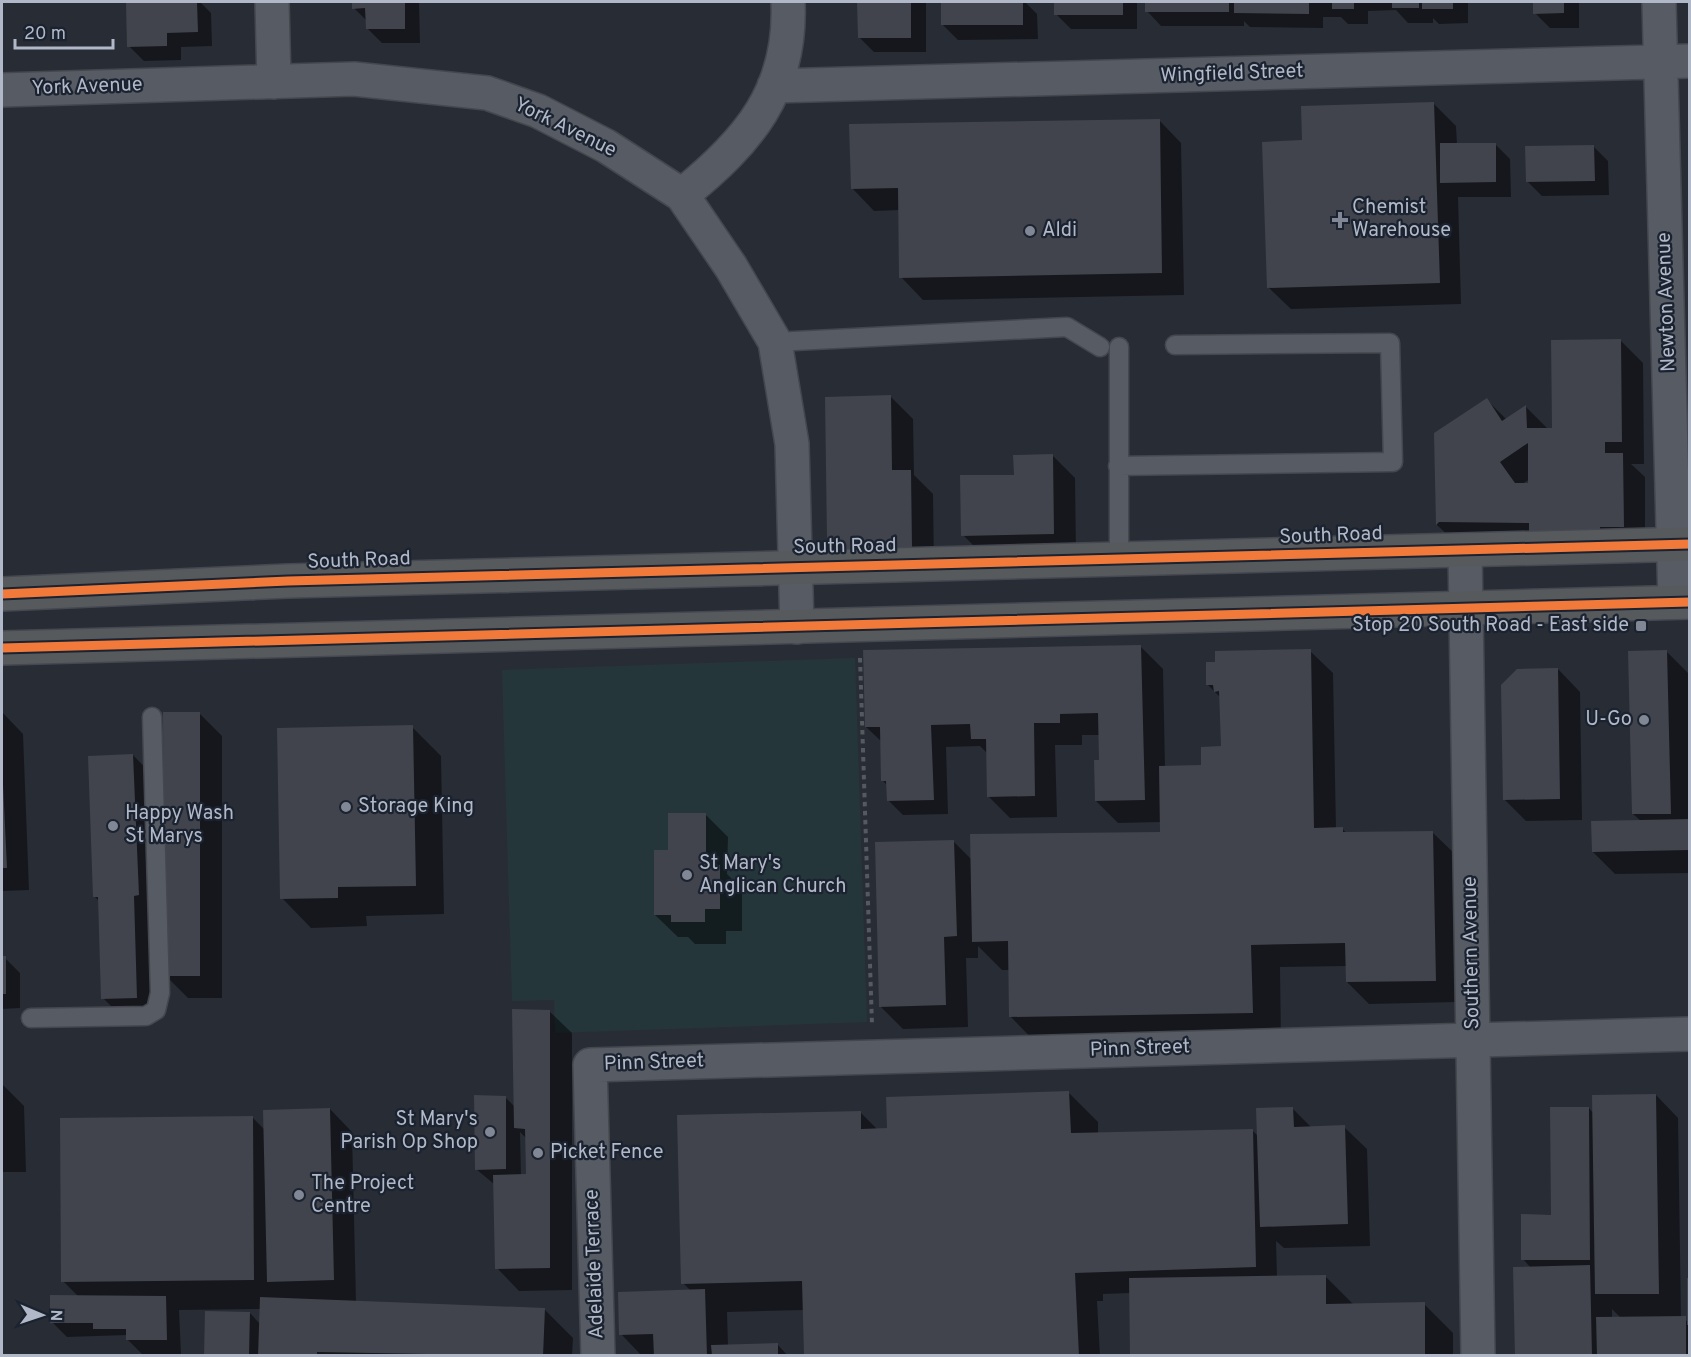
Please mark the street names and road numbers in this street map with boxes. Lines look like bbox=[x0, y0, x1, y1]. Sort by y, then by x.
street label: Wingfield Street bbox=[1160, 59, 1304, 89]
street label: York Avenue bbox=[31, 72, 143, 102]
street label: York Avenue bbox=[509, 92, 621, 164]
street label: Newton Avenue bbox=[1652, 232, 1682, 372]
street label: South Road bbox=[1279, 521, 1383, 551]
street label: South Road bbox=[793, 533, 897, 561]
street label: South Road bbox=[307, 546, 411, 576]
street label: Southern Avenue bbox=[1458, 876, 1486, 1030]
street label: Pinn Street bbox=[1089, 1034, 1191, 1064]
street label: Pinn Street bbox=[603, 1048, 705, 1078]
street label: Adelaide Terrace bbox=[579, 1189, 611, 1339]

